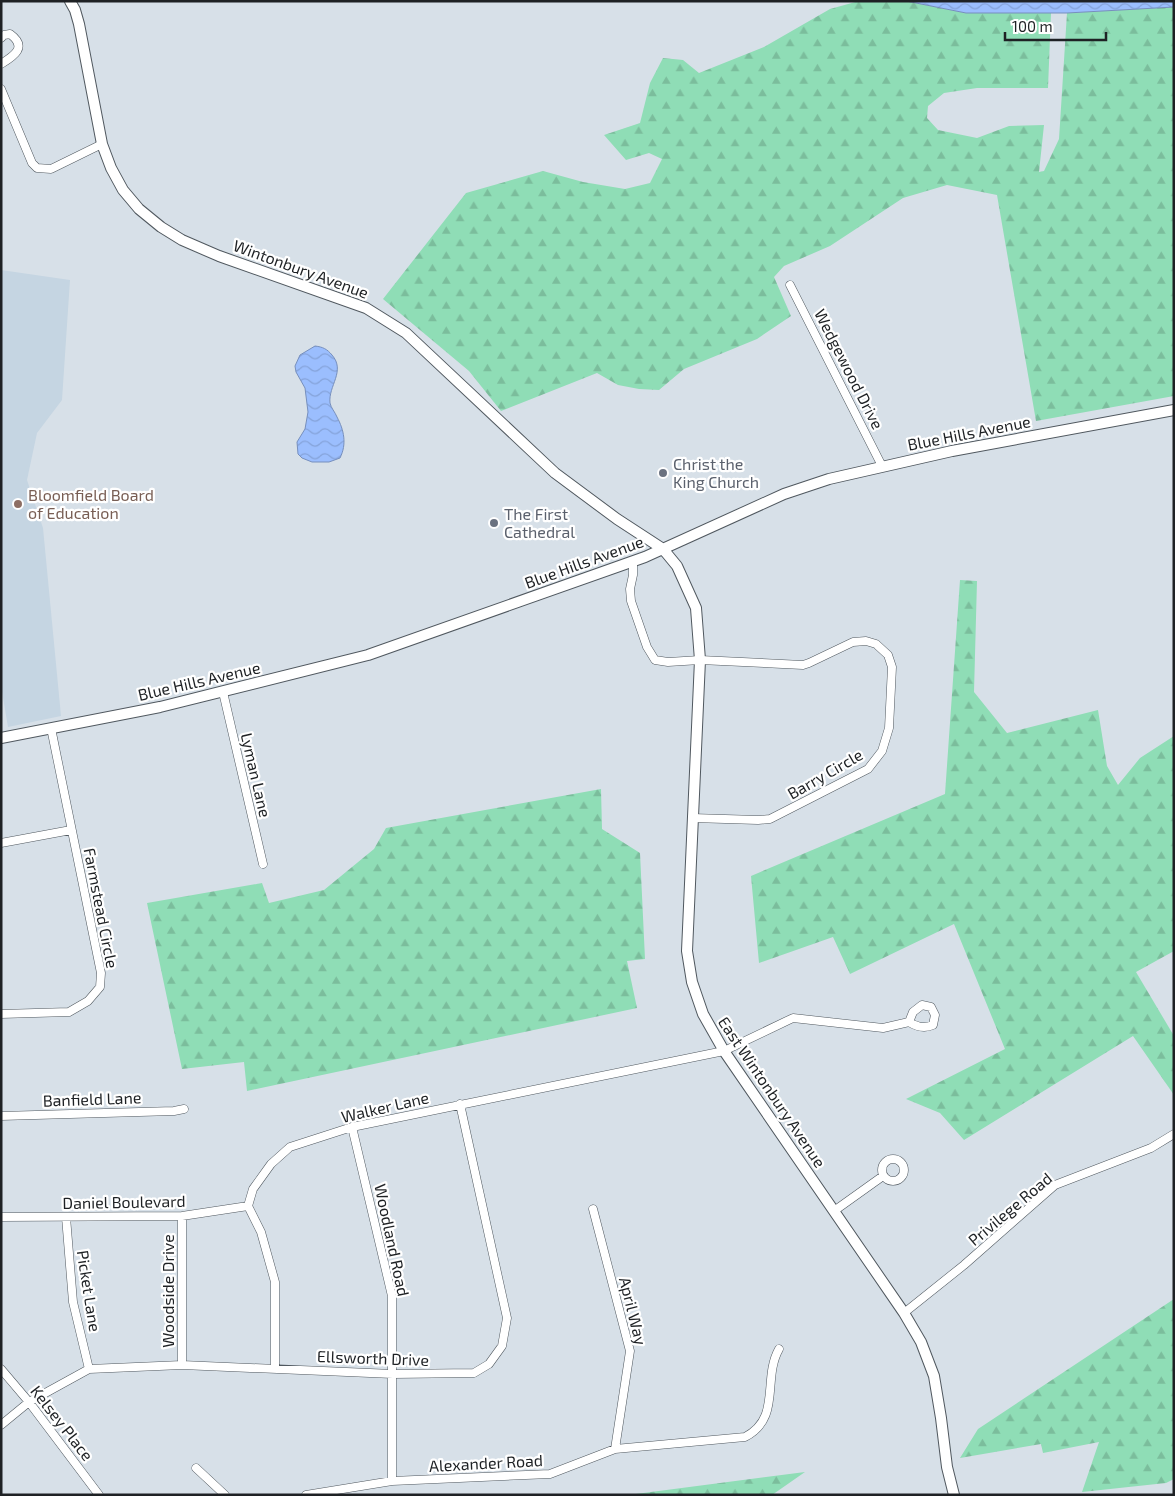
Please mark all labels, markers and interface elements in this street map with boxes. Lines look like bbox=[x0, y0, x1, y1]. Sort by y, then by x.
scale bar bbox=[1005, 10, 1106, 42]
text: 100 m bbox=[1012, 17, 1053, 35]
street label: Wintonbury Avenue bbox=[231, 235, 371, 302]
street label: Wedgewood Drive bbox=[811, 306, 888, 432]
street label: Blue Hills Avenue bbox=[906, 411, 1032, 454]
place label: Christ the King Church bbox=[673, 454, 759, 491]
marker: Christ the King Church bbox=[657, 467, 669, 479]
place label: Bloomfield Board of Education bbox=[28, 485, 154, 522]
marker: Bloomfield Board of Education bbox=[12, 498, 24, 510]
place label: The First Cathedral bbox=[504, 504, 575, 541]
marker: The First Cathedral bbox=[488, 517, 500, 529]
street label: Blue Hills Avenue bbox=[522, 531, 646, 592]
street label: Blue Hills Avenue bbox=[136, 657, 262, 704]
street label: Lyman Lane bbox=[238, 731, 275, 819]
street label: Barry Circle bbox=[784, 744, 866, 803]
street label: Farmstead Circle bbox=[80, 846, 122, 970]
street label: East Wintonbury Avenue bbox=[715, 1013, 830, 1171]
street label: Banfield Lane bbox=[42, 1087, 142, 1110]
street label: Walker Lane bbox=[339, 1087, 431, 1126]
street label: Privilege Road bbox=[964, 1168, 1055, 1249]
street label: Woodland Road bbox=[371, 1182, 414, 1298]
street label: Daniel Boulevard bbox=[62, 1191, 186, 1212]
street label: Woodside Drive bbox=[158, 1234, 177, 1348]
street label: Picket Lane bbox=[74, 1249, 105, 1333]
street label: April Way bbox=[616, 1275, 651, 1347]
street label: Ellsworth Drive bbox=[317, 1346, 429, 1369]
street label: Kelsey Place bbox=[27, 1381, 98, 1464]
street label: Alexander Road bbox=[429, 1450, 543, 1475]

